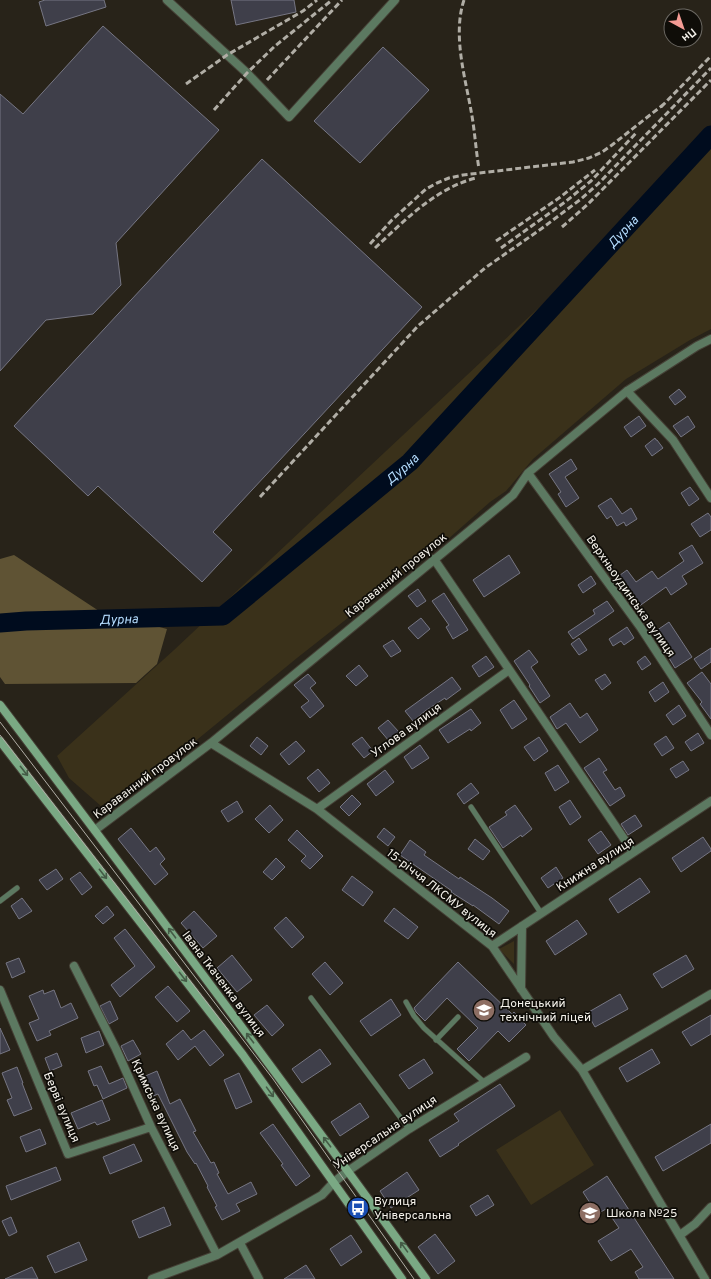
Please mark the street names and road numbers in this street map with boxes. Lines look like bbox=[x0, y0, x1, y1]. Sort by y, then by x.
street label: Караванний провулок bbox=[342, 530, 451, 622]
street label: Верхньоудинська вулиця bbox=[582, 532, 679, 661]
street label: Углова вулиця bbox=[368, 700, 445, 762]
street label: Караванний провулок bbox=[90, 734, 201, 823]
street label: Книжна вулиця bbox=[553, 834, 638, 896]
street label: 15-річчя ЛКСМУ вулиця bbox=[383, 846, 500, 942]
street label: Івана Ткаченка вулиця bbox=[178, 928, 269, 1041]
street label: Кримська вулиця bbox=[127, 1057, 183, 1154]
street label: Берві вулиця bbox=[39, 1070, 83, 1145]
street label: Універсальна вулиця bbox=[331, 1092, 440, 1173]

